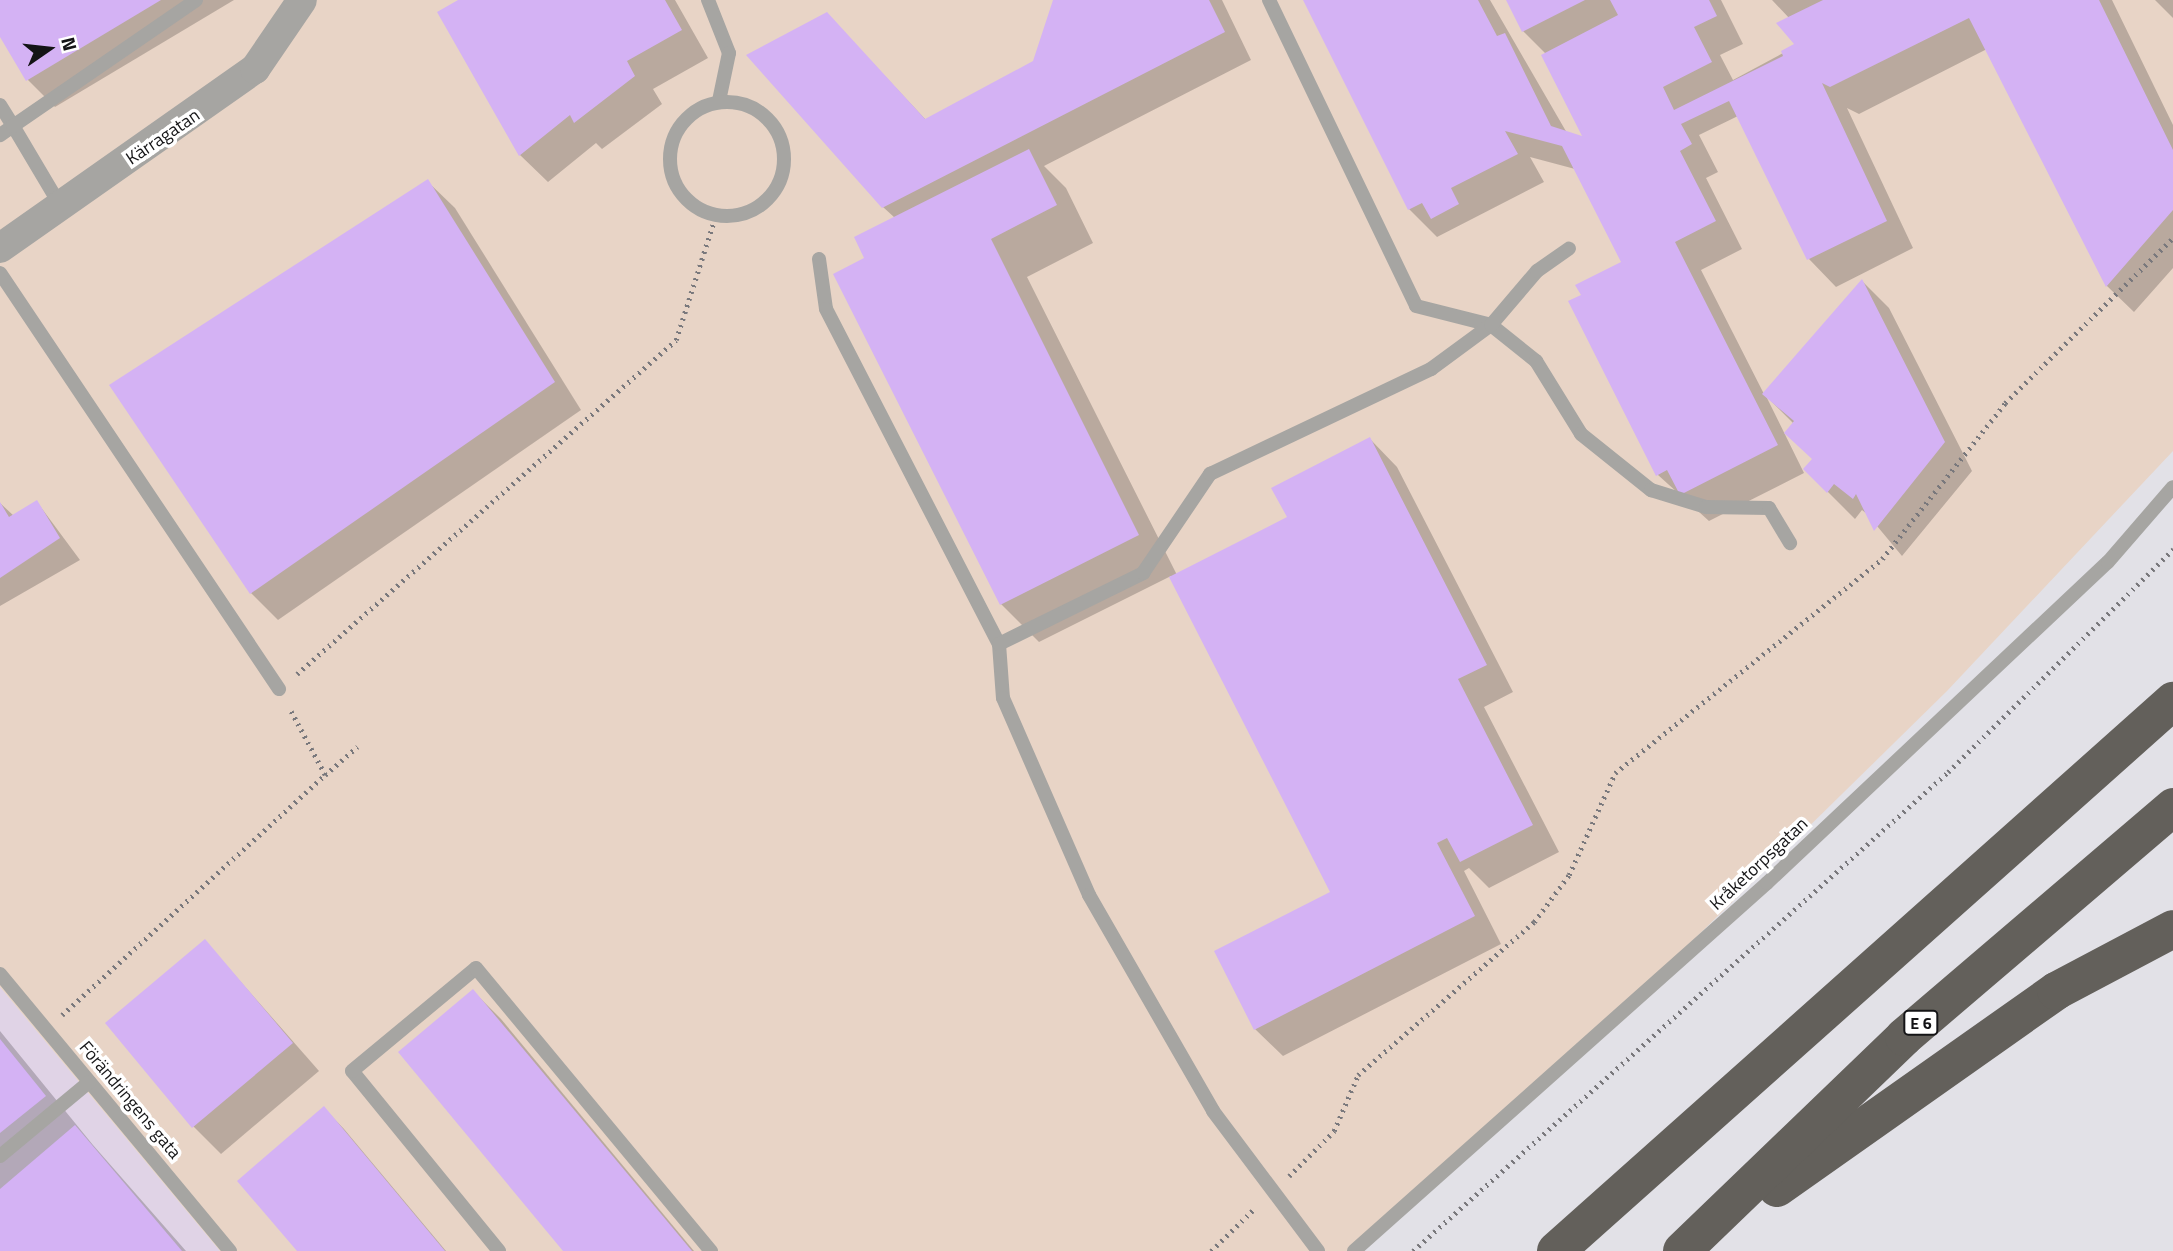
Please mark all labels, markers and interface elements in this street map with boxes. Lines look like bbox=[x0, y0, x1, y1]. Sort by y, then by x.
north arrow bbox=[14, 14, 84, 84]
text: N bbox=[54, 34, 86, 54]
street label: Kärragatan bbox=[122, 105, 204, 169]
street label: Kråketorpsgatan bbox=[1706, 813, 1812, 915]
road number: E 6 bbox=[1902, 1010, 1940, 1036]
street label: Förändringens gata bbox=[75, 1037, 185, 1163]

